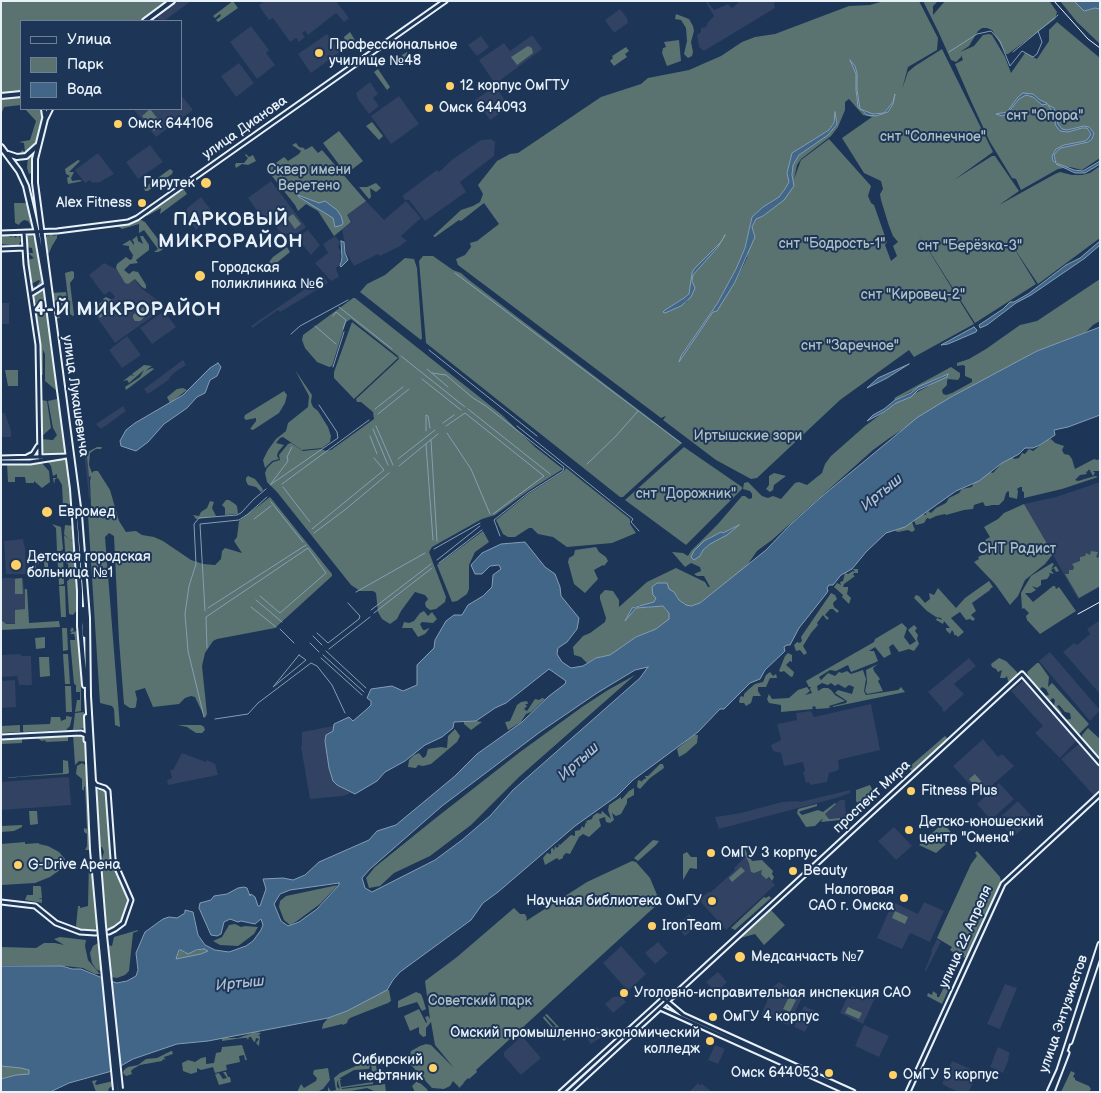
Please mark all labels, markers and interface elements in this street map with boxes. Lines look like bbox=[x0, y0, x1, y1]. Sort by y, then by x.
legend bbox=[20, 20, 182, 110]
text: Улица bbox=[67, 30, 111, 49]
place label: Профессиональное училище №48 bbox=[329, 37, 457, 70]
marker: Профессиональное училище №48 bbox=[313, 47, 325, 59]
text: Парк bbox=[67, 55, 104, 74]
place label: 12 корпус ОмГТУ bbox=[460, 78, 569, 94]
text: Вода bbox=[67, 80, 102, 99]
marker: 12 корпус ОмГТУ bbox=[444, 80, 456, 92]
street label: улица Дианова bbox=[199, 93, 291, 163]
place label: Омск 644093 bbox=[439, 100, 527, 116]
marker: Омск 644093 bbox=[423, 102, 435, 114]
park label: снт "Опора" bbox=[1006, 108, 1084, 124]
place label: Омск 644106 bbox=[128, 116, 213, 132]
marker: Омск 644106 bbox=[112, 118, 124, 130]
park label: снт "Солнечное" bbox=[880, 129, 986, 145]
park label: Сквер имени Веретено bbox=[267, 162, 351, 194]
place label: Гирутек bbox=[143, 175, 195, 191]
marker: Гирутек bbox=[199, 176, 213, 190]
place label: Alex Fitness bbox=[56, 195, 132, 211]
marker: Alex Fitness bbox=[136, 197, 148, 209]
district label: ПАРКОВЫЙ МИКРОРАЙОН bbox=[157, 209, 305, 253]
park label: снт "Бодрость-1" bbox=[779, 236, 885, 252]
park label: снт "Берёзка-3" bbox=[918, 238, 1022, 254]
place label: Городская поликлиника №6 bbox=[211, 260, 324, 292]
marker: Городская поликлиника №6 bbox=[193, 269, 207, 283]
park label: снт "Кировец-2" bbox=[861, 287, 965, 303]
district label: 4-Й МИКРОРАЙОН bbox=[32, 299, 224, 321]
street label: улица Лукашевича bbox=[58, 334, 92, 458]
park label: снт "Заречное" bbox=[801, 338, 899, 354]
park label: Иртышские зори bbox=[694, 428, 802, 444]
water label: Иртыш bbox=[857, 471, 907, 515]
park label: снт "Дорожник" bbox=[636, 486, 736, 502]
place label: Евромед bbox=[58, 504, 115, 520]
marker: Евромед bbox=[40, 505, 54, 519]
park label: СНТ Радист bbox=[978, 541, 1056, 557]
place label: Детская городская больница №1 bbox=[27, 549, 151, 582]
marker: Детская городская больница №1 bbox=[9, 558, 23, 572]
water label: Иртыш bbox=[555, 739, 603, 785]
street label: проспект Мира bbox=[830, 757, 914, 837]
place label: Fitness Plus bbox=[921, 783, 997, 799]
marker: Fitness Plus bbox=[905, 785, 917, 797]
place label: Детско-юношеский центр "Смена" bbox=[919, 814, 1044, 846]
marker: Детско-юношеский центр "Смена" bbox=[903, 824, 915, 836]
place label: ОмГУ 3 корпус bbox=[721, 845, 817, 861]
marker: ОмГУ 3 корпус bbox=[705, 847, 717, 859]
place label: G-Drive Арена bbox=[28, 857, 121, 873]
marker: G-Drive Арена bbox=[12, 859, 24, 871]
place label: Beauty bbox=[803, 863, 847, 879]
marker: Beauty bbox=[787, 865, 799, 877]
place label: Налоговая САО г. Омска bbox=[809, 882, 894, 914]
street label: улица 22 Апреля bbox=[936, 883, 996, 991]
marker: Налоговая САО г. Омска bbox=[898, 892, 910, 904]
place label: Научная библиотека ОмГУ bbox=[526, 893, 702, 909]
marker: Научная библиотека ОмГУ bbox=[706, 895, 718, 907]
place label: IronTeam bbox=[662, 918, 722, 934]
marker: IronTeam bbox=[646, 920, 658, 932]
place label: Медсанчасть №7 bbox=[751, 949, 864, 965]
marker: Медсанчасть №7 bbox=[733, 950, 747, 964]
street label: улица Энтузиастов bbox=[1036, 953, 1092, 1075]
water label: Иртыш bbox=[215, 972, 265, 996]
place label: Уголовно-исправительная инспекция САО bbox=[634, 985, 911, 1001]
marker: Уголовно-исправительная инспекция САО bbox=[618, 987, 630, 999]
park label: Советский парк bbox=[428, 993, 532, 1009]
place label: ОмГУ 4 корпус bbox=[723, 1009, 819, 1025]
marker: ОмГУ 4 корпус bbox=[707, 1011, 719, 1023]
place label: Омский промышленно-экономический колледж bbox=[450, 1025, 700, 1058]
marker: Омский промышленно-экономический колледж bbox=[704, 1035, 716, 1047]
place label: Сибирский нефтяник bbox=[352, 1052, 423, 1084]
marker: Сибирский нефтяник bbox=[427, 1062, 439, 1074]
place label: Омск 644053 bbox=[731, 1065, 819, 1081]
marker: Омск 644053 bbox=[823, 1067, 835, 1079]
place label: ОмГУ 5 корпус bbox=[903, 1067, 999, 1083]
marker: ОмГУ 5 корпус bbox=[887, 1069, 899, 1081]

